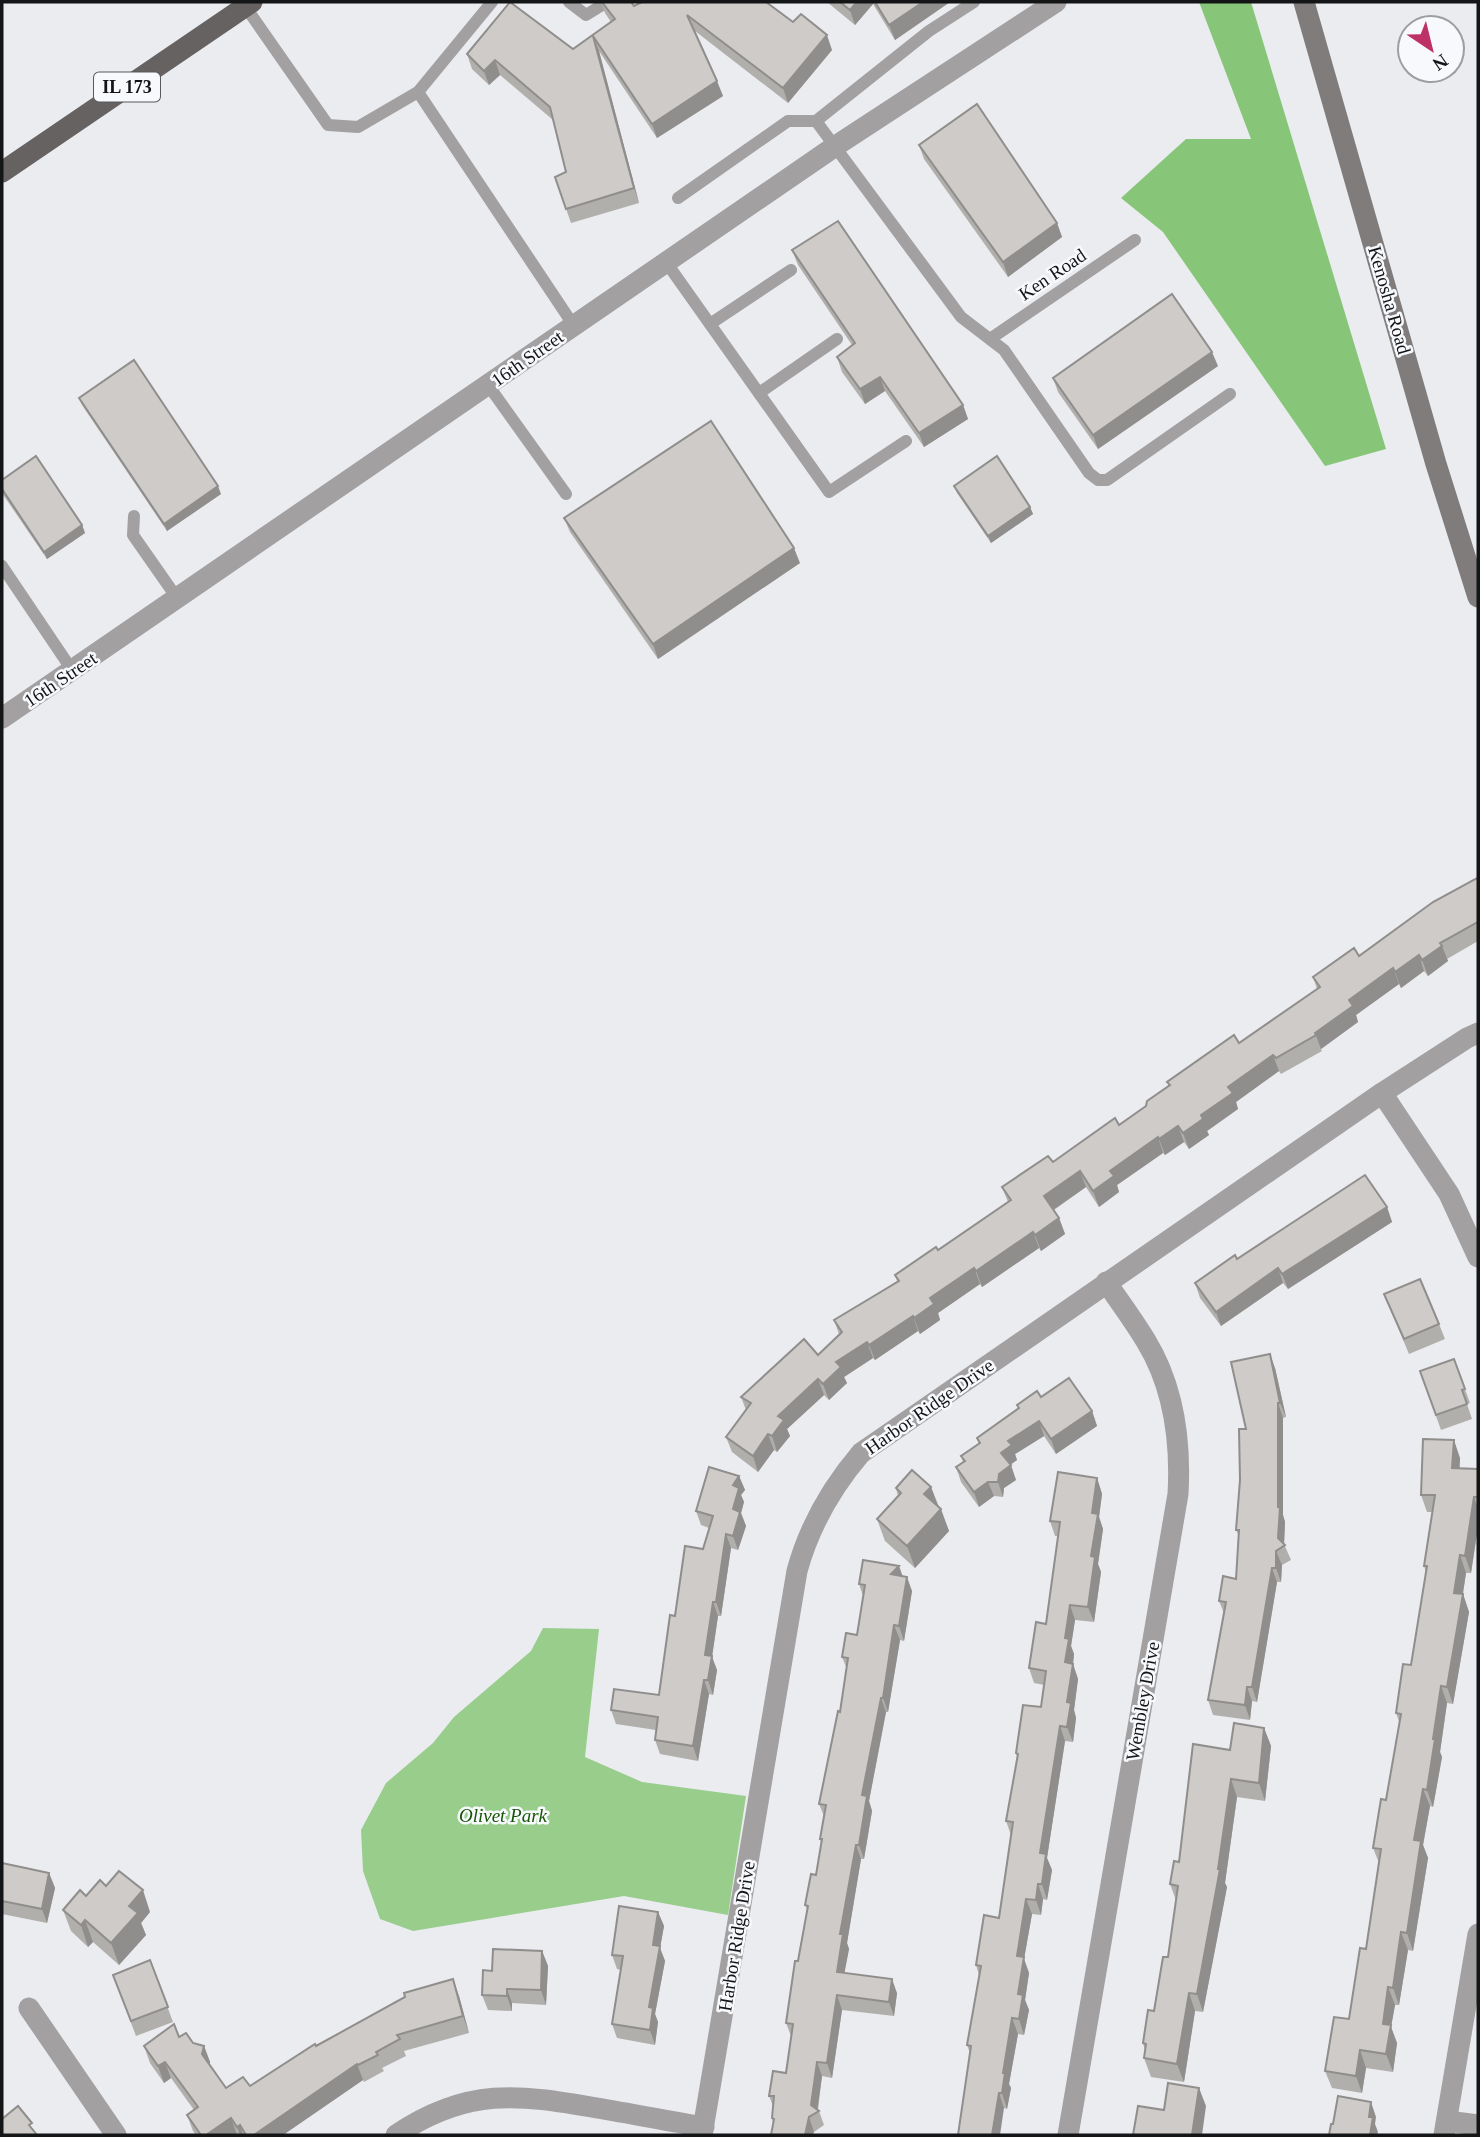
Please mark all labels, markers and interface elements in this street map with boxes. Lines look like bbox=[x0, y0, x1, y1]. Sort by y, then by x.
north arrow bbox=[1396, 14, 1466, 84]
text: N bbox=[1429, 50, 1452, 75]
road number: IL 173 bbox=[94, 72, 160, 102]
street label: Ken Road bbox=[1015, 244, 1090, 305]
street label: Kenosha Road bbox=[1364, 244, 1415, 357]
street label: 16th Street bbox=[487, 326, 568, 391]
street label: 16th Street bbox=[20, 647, 101, 711]
street label: Harbor Ridge Drive bbox=[861, 1354, 998, 1459]
street label: Wembley Drive bbox=[1122, 1640, 1163, 1762]
park label: Olivet Park bbox=[459, 1805, 548, 1826]
street label: Harbor Ridge Drive bbox=[714, 1859, 759, 2013]

